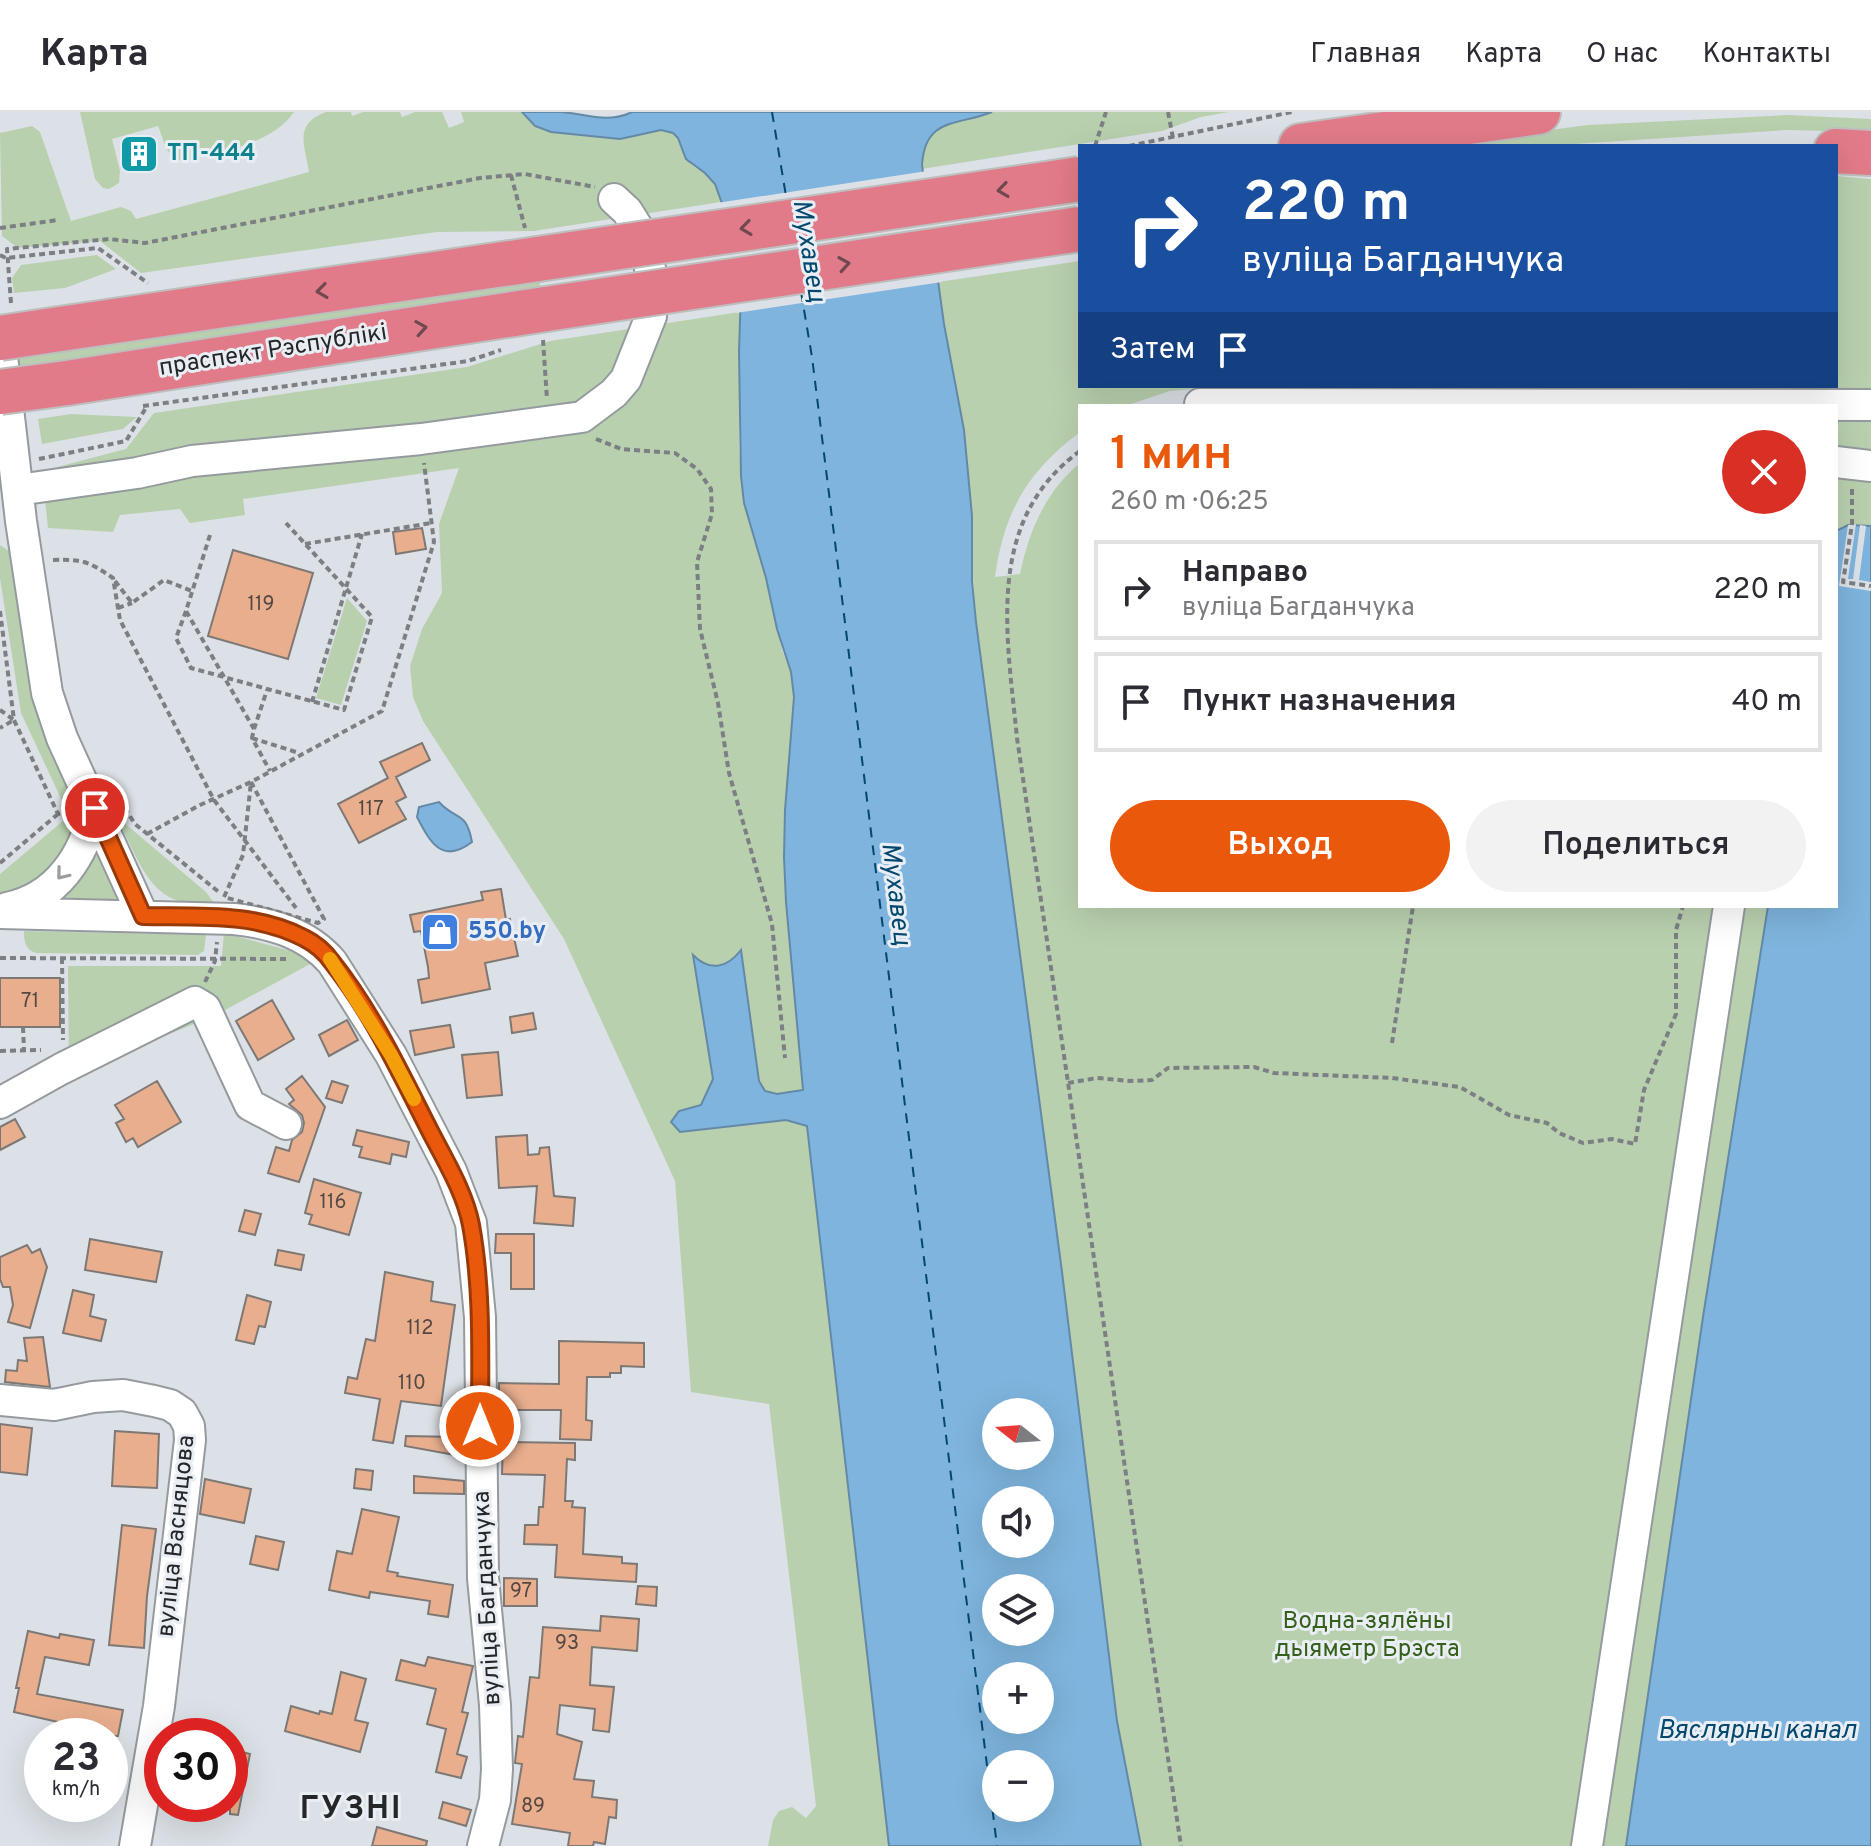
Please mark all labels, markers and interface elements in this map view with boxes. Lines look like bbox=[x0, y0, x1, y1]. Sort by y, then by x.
text: Карта bbox=[40, 31, 149, 80]
text: Главная bbox=[1310, 37, 1421, 73]
text: Карта bbox=[1465, 37, 1542, 73]
text: О нас bbox=[1586, 37, 1659, 73]
text: Контакты bbox=[1703, 37, 1831, 73]
building icon: ТП-444 bbox=[118, 133, 160, 175]
place label: ТП-444 bbox=[167, 139, 256, 169]
text: 220 m bbox=[1242, 170, 1410, 240]
icon: right bbox=[1110, 176, 1214, 280]
one-way arrow bbox=[996, 181, 1010, 198]
water label: Мухавец bbox=[784, 197, 832, 305]
one-way arrow bbox=[739, 219, 753, 236]
text: вуліца Багданчука bbox=[1242, 239, 1564, 285]
one-way arrow bbox=[837, 256, 851, 273]
one-way arrow bbox=[316, 282, 329, 299]
street label: праспект Рэспублікі bbox=[157, 318, 389, 384]
one-way arrow bbox=[414, 320, 428, 337]
icon: arrive bbox=[1211, 328, 1255, 372]
text: Затем bbox=[1110, 332, 1195, 369]
text: 1 мин bbox=[1110, 426, 1233, 486]
button: close bbox=[1722, 430, 1806, 514]
text: 260 m · 06:25 bbox=[1110, 486, 1269, 519]
text: Направо bbox=[1182, 555, 1308, 592]
icon: right bbox=[1114, 568, 1158, 612]
text: 220 m bbox=[1714, 572, 1802, 609]
house number: 119 bbox=[248, 592, 274, 618]
text: вуліца Багданчука bbox=[1182, 592, 1415, 625]
icon: arrive bbox=[1114, 680, 1158, 724]
text: Пункт назначения bbox=[1182, 684, 1456, 721]
text: 40 m bbox=[1732, 684, 1802, 721]
pin bbox=[61, 774, 129, 842]
icon: arrive bbox=[73, 786, 117, 830]
house number: 117 bbox=[358, 797, 384, 823]
button: Выход bbox=[1110, 800, 1450, 892]
button: Поделиться bbox=[1466, 800, 1806, 892]
water label: Мухавец bbox=[872, 841, 918, 948]
one-way arrow bbox=[57, 865, 72, 879]
shop icon: 550.by bbox=[419, 911, 461, 953]
place label: 550.by bbox=[468, 917, 546, 947]
house number: 71 bbox=[21, 989, 39, 1015]
house number: 116 bbox=[320, 1190, 346, 1216]
house number: 112 bbox=[406, 1316, 434, 1342]
house number: 110 bbox=[398, 1371, 426, 1397]
position arrow bbox=[438, 1384, 522, 1468]
north arrow bbox=[982, 1398, 1054, 1470]
map controls bbox=[982, 1398, 1054, 1822]
street label: вуліца Васняцова bbox=[151, 1434, 203, 1638]
button: sound bbox=[982, 1486, 1054, 1558]
street label: вуліца Багданчука bbox=[467, 1490, 509, 1706]
button: layers bbox=[982, 1574, 1054, 1646]
house number: 97 bbox=[510, 1579, 532, 1605]
park label: Водна-зялёны дыяметр Брэста bbox=[1274, 1607, 1460, 1665]
house number: 93 bbox=[555, 1631, 579, 1657]
button: + bbox=[982, 1662, 1054, 1734]
water label: Вяслярны канал bbox=[1658, 1715, 1857, 1748]
speed limit sign: 30 bbox=[144, 1718, 248, 1822]
text: 23 bbox=[52, 1735, 100, 1785]
button: − bbox=[982, 1750, 1054, 1822]
text: km/h bbox=[52, 1777, 100, 1803]
district label: ГУЗНІ bbox=[300, 1790, 402, 1830]
house number: 89 bbox=[521, 1794, 545, 1820]

